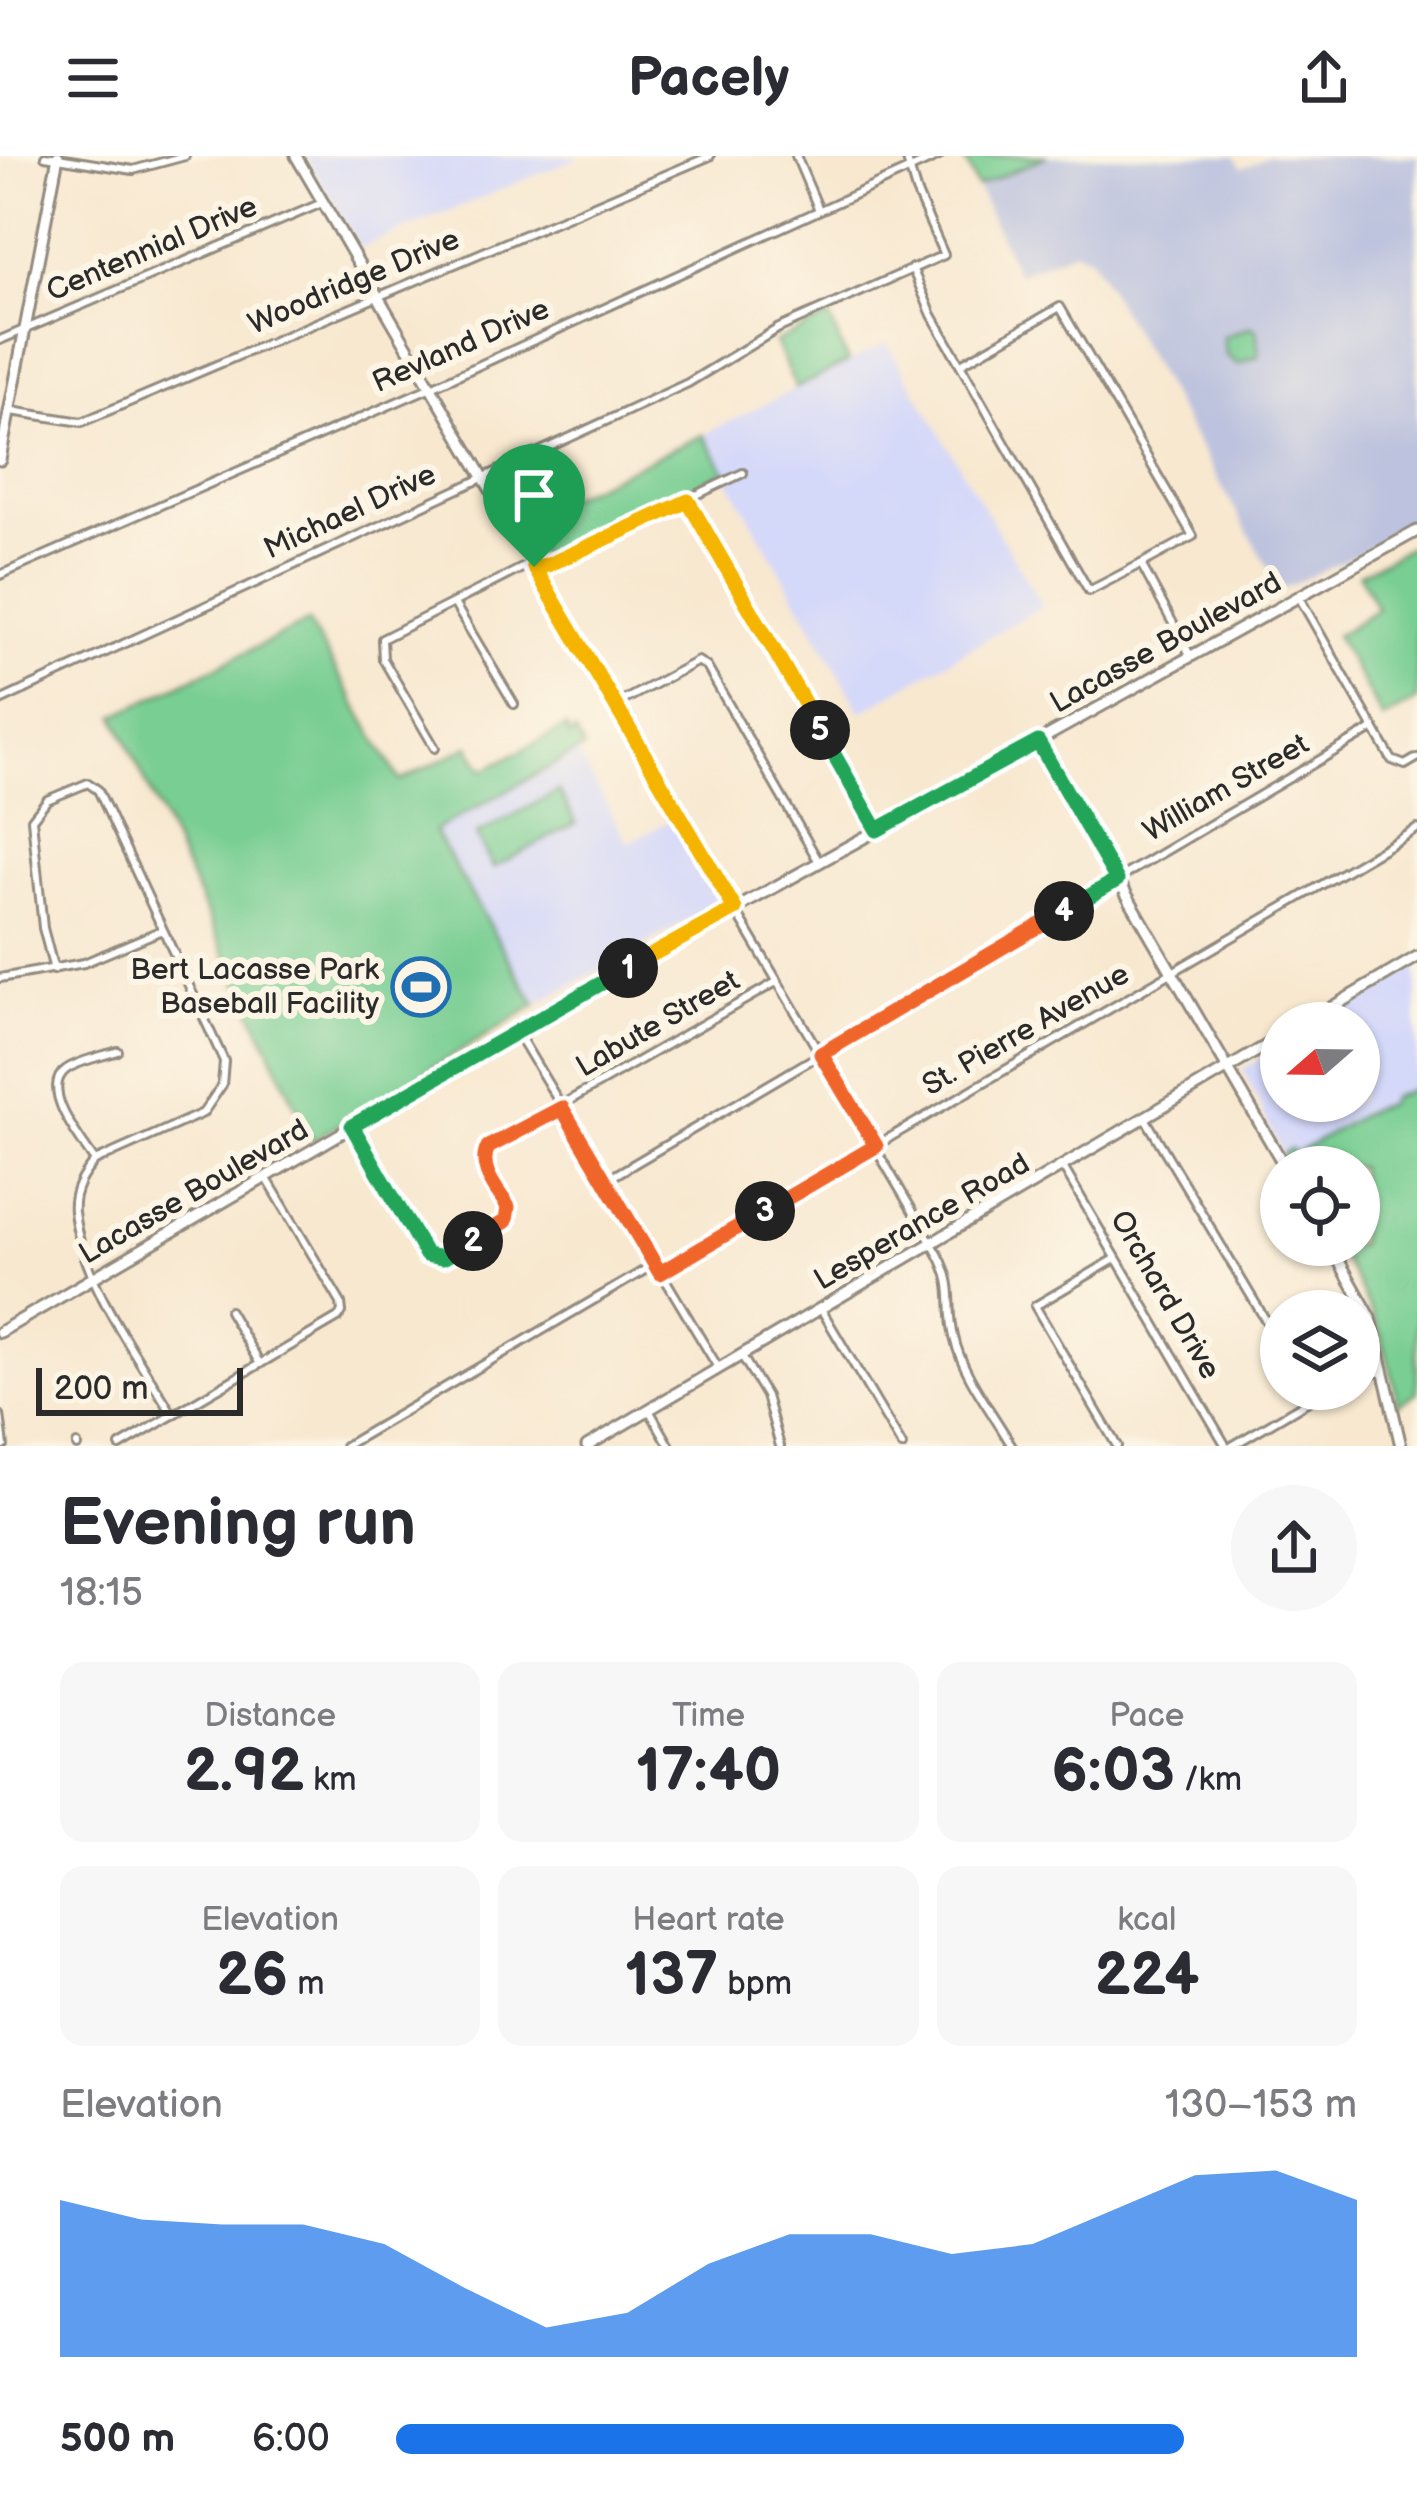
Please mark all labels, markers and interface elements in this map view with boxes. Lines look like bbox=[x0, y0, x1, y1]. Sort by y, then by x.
icon: menu bbox=[60, 45, 126, 111]
icon: share bbox=[1291, 45, 1357, 111]
text: Pacely bbox=[628, 46, 789, 111]
street label: Centennial Drive bbox=[41, 188, 263, 310]
street label: Woodridge Drive bbox=[243, 221, 465, 343]
street label: Revland Drive bbox=[367, 291, 555, 401]
pin bbox=[483, 444, 585, 567]
street label: Michael Drive bbox=[258, 456, 442, 568]
icon: arrive bbox=[501, 462, 567, 528]
street label: Lacasse Boulevard bbox=[1044, 565, 1288, 721]
pin: 5 bbox=[790, 700, 850, 760]
text: 5 bbox=[810, 710, 830, 750]
street label: William Street bbox=[1137, 726, 1315, 850]
pin: 4 bbox=[1034, 881, 1094, 941]
text: 4 bbox=[1054, 891, 1074, 931]
pin: 1 bbox=[598, 938, 658, 998]
text: 1 bbox=[621, 948, 635, 988]
place label: Bert Lacasse Park Baseball Facility bbox=[130, 952, 379, 1022]
sports icon: Bert Lacasse Park Baseball Facility bbox=[390, 956, 452, 1018]
street label: St. Pierre Avenue bbox=[916, 956, 1136, 1104]
street label: Labute Street bbox=[570, 963, 746, 1085]
north arrow bbox=[1260, 1002, 1380, 1122]
map controls bbox=[1260, 1002, 1380, 1410]
street label: Lacasse Boulevard bbox=[73, 1112, 315, 1272]
street label: Lesperance Road bbox=[808, 1146, 1036, 1298]
button: locate bbox=[1260, 1146, 1380, 1266]
pin: 3 bbox=[735, 1181, 795, 1241]
text: 3 bbox=[755, 1191, 775, 1231]
street label: Orchard Drive bbox=[1102, 1204, 1228, 1386]
pin: 2 bbox=[443, 1211, 503, 1271]
text: 2 bbox=[463, 1221, 483, 1261]
button: layers bbox=[1260, 1290, 1380, 1410]
scale bar bbox=[36, 1362, 243, 1415]
text: 200 m bbox=[54, 1369, 148, 1409]
text: Evening run bbox=[60, 1485, 416, 1564]
button: share bbox=[1231, 1485, 1357, 1611]
text: 18:15 bbox=[60, 1570, 143, 1617]
text: Distance bbox=[204, 1696, 336, 1736]
text: Time bbox=[672, 1696, 745, 1736]
text: Pace bbox=[1109, 1696, 1184, 1736]
text: 2.92 bbox=[184, 1736, 304, 1808]
text: 17:40 bbox=[636, 1736, 781, 1808]
text: 6:03 bbox=[1052, 1736, 1175, 1808]
text: km bbox=[304, 1760, 356, 1800]
text: /km bbox=[1175, 1760, 1242, 1800]
text: Elevation bbox=[201, 1900, 339, 1940]
text: Heart rate bbox=[632, 1900, 785, 1940]
text: kcal bbox=[1117, 1900, 1176, 1940]
text: 26 bbox=[216, 1940, 288, 2012]
text: 137 bbox=[625, 1940, 718, 2012]
text: 224 bbox=[1094, 1940, 1199, 2012]
text: m bbox=[288, 1964, 324, 2004]
text: bpm bbox=[718, 1964, 792, 2004]
text: Elevation bbox=[60, 2082, 223, 2129]
text: 130–153 m bbox=[1165, 2082, 1357, 2129]
text: 500 m bbox=[60, 2416, 175, 2463]
text: 6:00 bbox=[252, 2416, 330, 2463]

